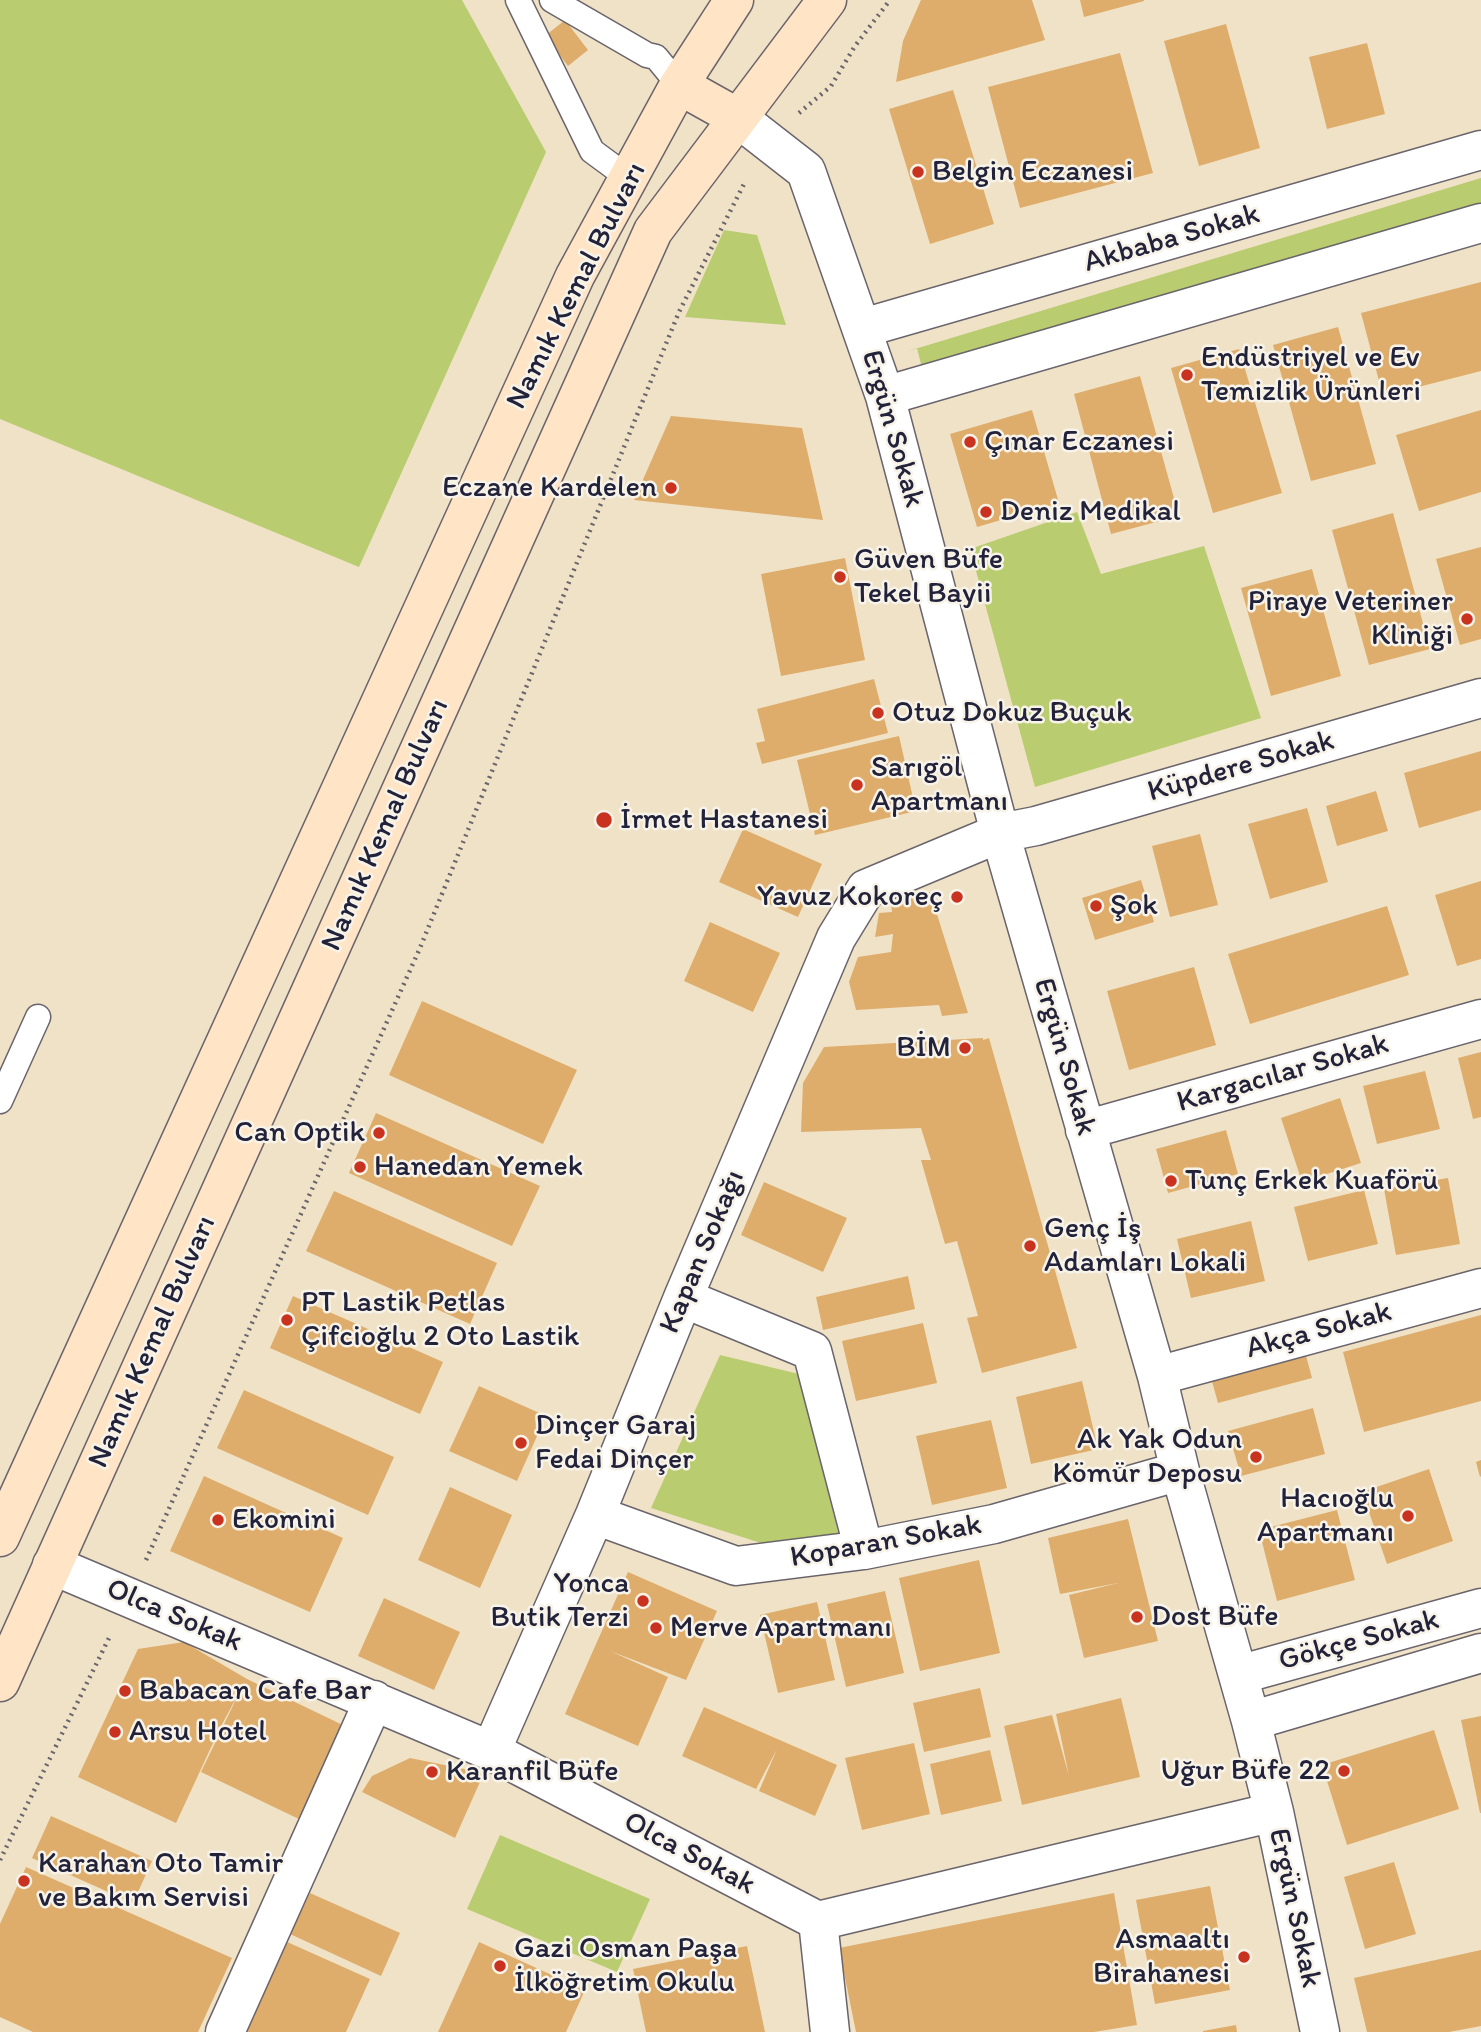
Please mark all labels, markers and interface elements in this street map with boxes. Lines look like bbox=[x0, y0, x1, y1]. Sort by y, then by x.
place label: Belgin Eczanesi bbox=[932, 154, 1133, 190]
street label: Namık Kemal Bulvarı bbox=[499, 157, 655, 415]
marker: Belgin Eczanesi bbox=[910, 164, 926, 180]
street label: Akbaba Sokak bbox=[1080, 197, 1264, 281]
place label: Endüstriyel ve Ev Temizlik Ürünleri bbox=[1201, 340, 1421, 410]
street label: Ergün Sokak bbox=[852, 346, 932, 512]
marker: Endüstriyel ve Ev Temizlik Ürünleri bbox=[1179, 367, 1195, 383]
place label: Çınar Eczanesi bbox=[984, 424, 1174, 460]
marker: Çınar Eczanesi bbox=[962, 434, 978, 450]
place label: Eczane Kardelen bbox=[442, 470, 657, 506]
marker: Eczane Kardelen bbox=[663, 480, 679, 496]
place label: Deniz Medikal bbox=[1000, 494, 1181, 530]
marker: Deniz Medikal bbox=[978, 504, 994, 520]
place label: Güven Büfe Tekel Bayii bbox=[854, 542, 1003, 612]
marker: Güven Büfe Tekel Bayii bbox=[832, 569, 848, 585]
place label: Piraye Veteriner Kliniği bbox=[1248, 584, 1453, 654]
marker: Piraye Veteriner Kliniği bbox=[1459, 611, 1475, 627]
street label: Namık Kemal Bulvarı bbox=[314, 693, 458, 957]
place label: Otuz Dokuz Buçuk bbox=[892, 695, 1131, 731]
marker: Otuz Dokuz Buçuk bbox=[870, 705, 886, 721]
street label: Küpdere Sokak bbox=[1144, 723, 1338, 811]
place label: Sarıgöl Apartmanı bbox=[871, 750, 1008, 820]
marker: Sarıgöl Apartmanı bbox=[849, 777, 865, 793]
place label: İrmet Hastanesi bbox=[620, 802, 828, 838]
marker: İrmet Hastanesi bbox=[594, 810, 614, 830]
place label: Yavuz Kokoreç bbox=[757, 879, 943, 915]
place label: Şok bbox=[1110, 888, 1158, 924]
marker: Yavuz Kokoreç bbox=[949, 889, 965, 905]
marker: Şok bbox=[1088, 898, 1104, 914]
street label: Ergün Sokak bbox=[1024, 974, 1104, 1140]
street label: Kargacılar Sokak bbox=[1173, 1027, 1393, 1121]
place label: BİM bbox=[896, 1030, 951, 1066]
marker: BİM bbox=[957, 1040, 973, 1056]
place label: Can Optik bbox=[234, 1115, 365, 1151]
marker: Can Optik bbox=[371, 1125, 387, 1141]
place label: Hanedan Yemek bbox=[374, 1149, 583, 1185]
marker: Hanedan Yemek bbox=[352, 1159, 368, 1175]
place label: Tunç Erkek Kuaförü bbox=[1185, 1163, 1438, 1199]
street label: Kapan Sokağı bbox=[652, 1165, 754, 1339]
marker: Tunç Erkek Kuaförü bbox=[1163, 1173, 1179, 1189]
street label: Namık Kemal Bulvarı bbox=[81, 1210, 225, 1474]
place label: Genç İş Adamları Lokali bbox=[1044, 1211, 1246, 1282]
marker: Genç İş Adamları Lokali bbox=[1022, 1238, 1038, 1254]
place label: PT Lastik Petlas Çifcioğlu 2 Oto Lastik bbox=[301, 1285, 579, 1356]
street label: Akça Sokak bbox=[1242, 1294, 1396, 1368]
marker: PT Lastik Petlas Çifcioğlu 2 Oto Lastik bbox=[279, 1312, 295, 1328]
place label: Dinçer Garaj Fedai Dinçer bbox=[535, 1408, 696, 1478]
place label: Ak Yak Odun Kömür Deposu bbox=[1052, 1422, 1242, 1492]
marker: Dinçer Garaj Fedai Dinçer bbox=[513, 1435, 529, 1451]
marker: Ak Yak Odun Kömür Deposu bbox=[1248, 1449, 1264, 1465]
place label: Hacıoğlu Apartmanı bbox=[1257, 1481, 1394, 1552]
place label: Ekomini bbox=[232, 1502, 336, 1538]
street label: Koparan Sokak bbox=[788, 1507, 984, 1577]
marker: Hacıoğlu Apartmanı bbox=[1400, 1508, 1416, 1524]
marker: Ekomini bbox=[210, 1512, 226, 1528]
place label: Yonca Butik Terzi bbox=[491, 1566, 629, 1636]
street label: Olca Sokak bbox=[101, 1571, 247, 1661]
marker: Yonca Butik Terzi bbox=[635, 1593, 651, 1609]
place label: Dost Büfe bbox=[1151, 1599, 1278, 1635]
street label: Gökçe Sokak bbox=[1275, 1602, 1443, 1680]
marker: Dost Büfe bbox=[1129, 1609, 1145, 1625]
place label: Merve Apartmanı bbox=[670, 1610, 892, 1646]
marker: Merve Apartmanı bbox=[648, 1620, 664, 1636]
place label: Babacan Cafe Bar bbox=[139, 1673, 371, 1709]
marker: Babacan Cafe Bar bbox=[117, 1683, 133, 1699]
place label: Arsu Hotel bbox=[129, 1714, 267, 1750]
marker: Arsu Hotel bbox=[107, 1724, 123, 1740]
place label: Uğur Büfe 22 bbox=[1160, 1753, 1330, 1789]
place label: Karanfil Büfe bbox=[446, 1754, 619, 1790]
marker: Uğur Büfe 22 bbox=[1336, 1763, 1352, 1779]
marker: Karanfil Büfe bbox=[424, 1764, 440, 1780]
street label: Olca Sokak bbox=[617, 1804, 761, 1904]
street label: Ergün Sokak bbox=[1260, 1825, 1328, 1991]
place label: Karahan Oto Tamir ve Bakım Servisi bbox=[38, 1846, 283, 1916]
marker: Karahan Oto Tamir ve Bakım Servisi bbox=[16, 1873, 32, 1889]
place label: Asmaaltı Birahanesi bbox=[1093, 1922, 1230, 1993]
place label: Gazi Osman Paşa İlköğretim Okulu bbox=[514, 1931, 737, 2002]
marker: Asmaaltı Birahanesi bbox=[1236, 1949, 1252, 1965]
marker: Gazi Osman Paşa İlköğretim Okulu bbox=[492, 1958, 508, 1974]

